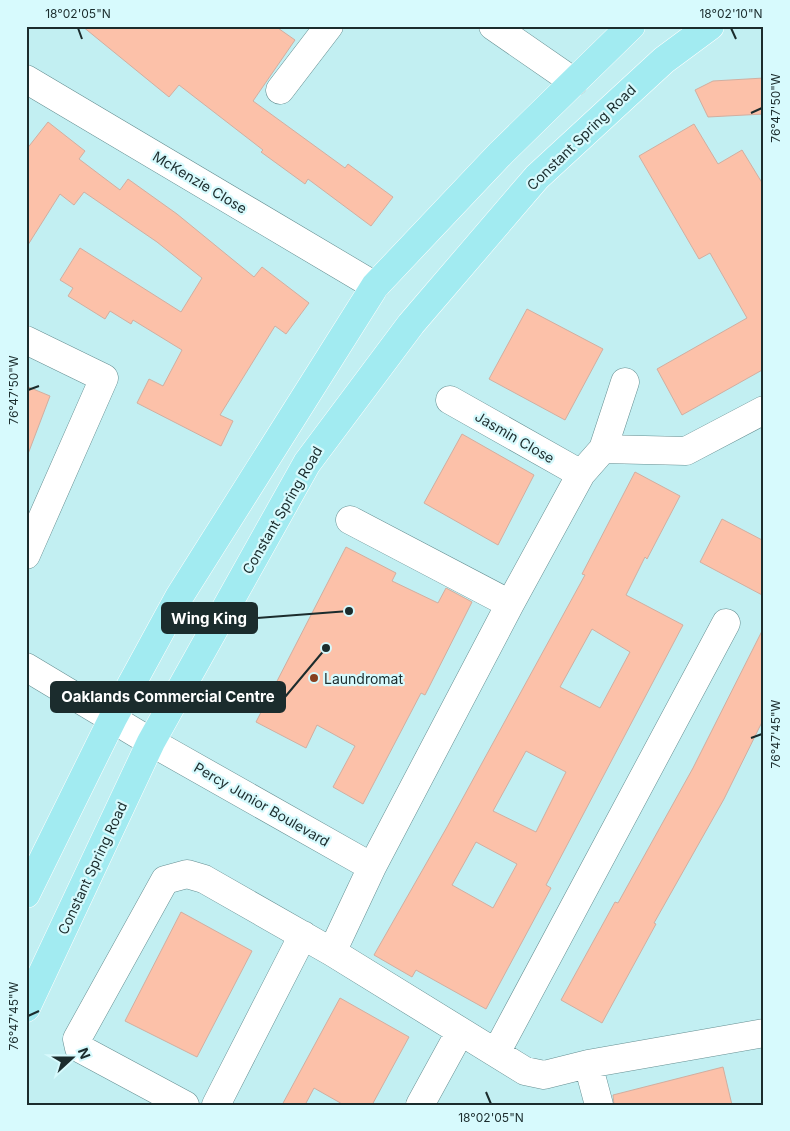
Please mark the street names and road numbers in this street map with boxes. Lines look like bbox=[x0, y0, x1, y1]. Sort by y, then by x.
street label: Constant Spring Road bbox=[523, 81, 639, 193]
street label: McKenzie Close bbox=[150, 147, 250, 217]
street label: Jasmin Close bbox=[472, 407, 558, 467]
street label: Constant Spring Road bbox=[238, 443, 326, 577]
street label: Percy Junior Boulevard bbox=[191, 758, 333, 850]
street label: Constant Spring Road bbox=[54, 799, 130, 937]

